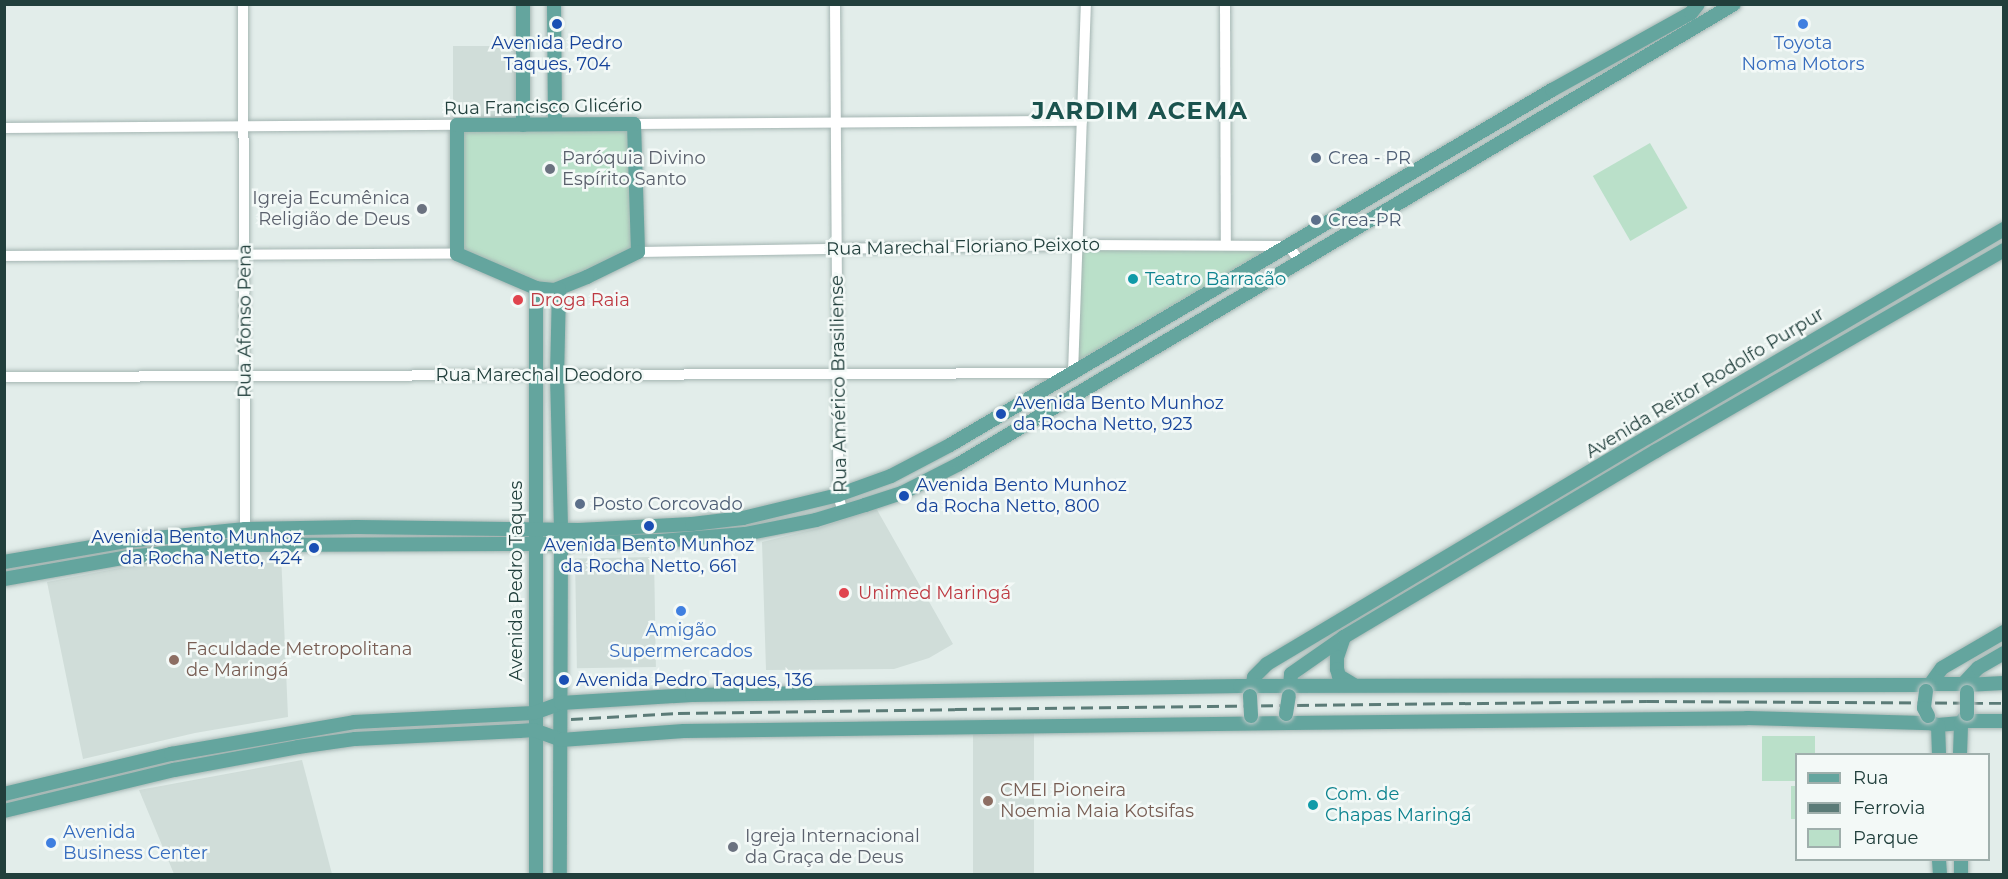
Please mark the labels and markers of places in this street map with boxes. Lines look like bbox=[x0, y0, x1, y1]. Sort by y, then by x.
marker: Avenida Pedro Taques, 704 bbox=[550, 17, 564, 31]
marker: Toyota Noma Motors bbox=[1796, 17, 1810, 31]
place label: Avenida Pedro Taques, 704 bbox=[491, 33, 623, 76]
place label: Toyota Noma Motors bbox=[1741, 33, 1865, 76]
place label: Crea - PR bbox=[1328, 147, 1411, 169]
place label: Paróquia Divino Espírito Santo bbox=[562, 148, 706, 190]
marker: Crea - PR bbox=[1309, 151, 1323, 165]
marker: Paróquia Divino Espírito Santo bbox=[543, 162, 557, 176]
place label: Igreja Ecumênica Religião de Deus bbox=[252, 188, 410, 230]
marker: Igreja Ecumênica Religião de Deus bbox=[415, 202, 429, 216]
place label: Crea-PR bbox=[1328, 209, 1402, 231]
marker: Crea-PR bbox=[1309, 213, 1323, 227]
place label: Teatro Barracão bbox=[1145, 268, 1286, 290]
marker: Teatro Barracão bbox=[1126, 272, 1140, 286]
place label: Droga Raia bbox=[530, 289, 630, 311]
marker: Droga Raia bbox=[511, 293, 525, 307]
place label: Avenida Bento Munhoz da Rocha Netto, 923 bbox=[1013, 393, 1224, 436]
marker: Avenida Bento Munhoz da Rocha Netto, 923 bbox=[994, 407, 1008, 421]
place label: Avenida Bento Munhoz da Rocha Netto, 800 bbox=[916, 475, 1127, 518]
marker: Avenida Bento Munhoz da Rocha Netto, 800 bbox=[897, 489, 911, 503]
place label: Posto Corcovado bbox=[592, 493, 743, 515]
marker: Posto Corcovado bbox=[573, 497, 587, 511]
marker: Avenida Bento Munhoz da Rocha Netto, 661 bbox=[642, 519, 656, 533]
place label: Avenida Bento Munhoz da Rocha Netto, 424 bbox=[91, 527, 302, 570]
place label: Avenida Bento Munhoz da Rocha Netto, 661 bbox=[544, 535, 754, 578]
marker: Avenida Bento Munhoz da Rocha Netto, 424 bbox=[307, 541, 321, 555]
place label: Unimed Maringá bbox=[858, 582, 1011, 604]
marker: Unimed Maringá bbox=[835, 584, 853, 602]
marker: Amigão Supermercados bbox=[674, 604, 688, 618]
place label: Amigão Supermercados bbox=[609, 620, 753, 662]
place label: Faculdade Metropolitana de Maringá bbox=[186, 639, 412, 682]
marker: Faculdade Metropolitana de Maringá bbox=[167, 653, 181, 667]
place label: Avenida Pedro Taques, 136 bbox=[576, 669, 813, 691]
marker: Avenida Pedro Taques, 136 bbox=[557, 673, 571, 687]
place label: CMEI Pioneira Noemia Maia Kotsifas bbox=[1000, 780, 1194, 822]
place label: Com. de Chapas Maringá bbox=[1325, 784, 1472, 826]
marker: CMEI Pioneira Noemia Maia Kotsifas bbox=[981, 794, 995, 808]
marker: Com. de Chapas Maringá bbox=[1306, 798, 1320, 812]
place label: Avenida Business Center bbox=[63, 822, 208, 864]
place label: Igreja Internacional da Graça de Deus bbox=[745, 826, 920, 868]
marker: Avenida Business Center bbox=[44, 836, 58, 850]
marker: Igreja Internacional da Graça de Deus bbox=[726, 840, 740, 854]

